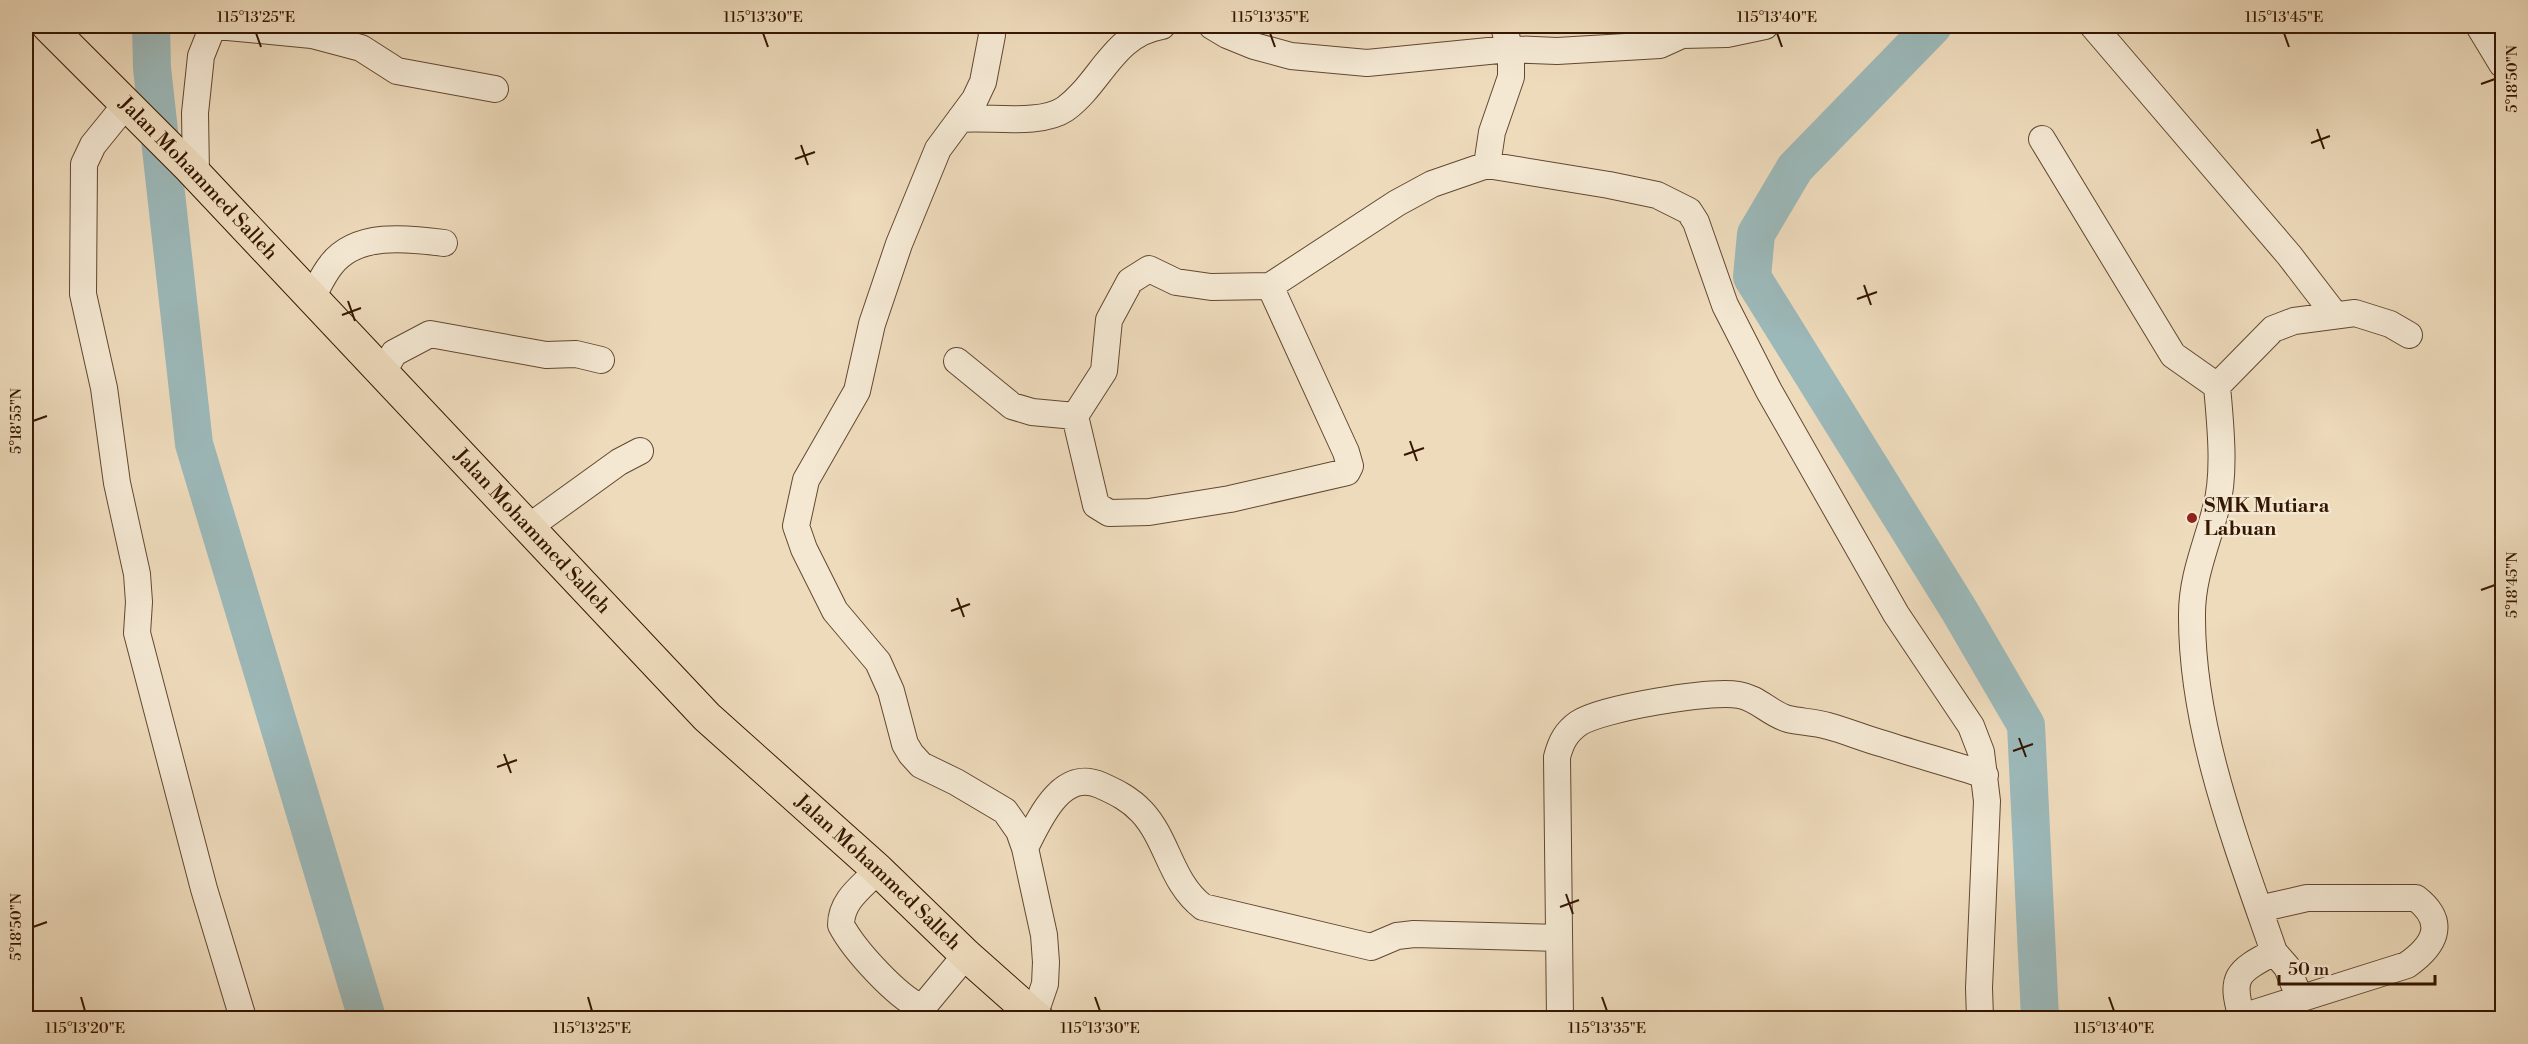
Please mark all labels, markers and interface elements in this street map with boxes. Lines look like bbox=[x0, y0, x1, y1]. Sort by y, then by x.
text: 115°13'25"E bbox=[217, 8, 295, 27]
text: 115°13'30"E bbox=[723, 8, 803, 27]
text: 115°13'35"E bbox=[1231, 8, 1309, 27]
text: 115°13'40"E bbox=[1737, 8, 1817, 27]
text: 115°13'45"E bbox=[2245, 8, 2323, 27]
text: 5°18'50"N bbox=[2503, 45, 2522, 113]
street label: Jalan Mohammed Salleh bbox=[113, 91, 283, 266]
text: 5°18'55"N bbox=[7, 388, 26, 454]
street label: Jalan Mohammed Salleh bbox=[448, 443, 616, 619]
place label: SMK Mutiara Labuan bbox=[2204, 494, 2329, 542]
marker: SMK Mutiara Labuan bbox=[2185, 511, 2199, 525]
text: 5°18'45"N bbox=[2503, 552, 2522, 618]
street label: Jalan Mohammed Salleh bbox=[789, 788, 966, 956]
text: 5°18'50"N bbox=[7, 893, 26, 961]
scale bar bbox=[2279, 948, 2435, 986]
text: 50 m bbox=[2288, 958, 2330, 981]
text: 115°13'20"E bbox=[45, 1019, 125, 1038]
text: 115°13'25"E bbox=[553, 1019, 631, 1038]
text: 115°13'30"E bbox=[1060, 1019, 1140, 1038]
text: 115°13'35"E bbox=[1568, 1019, 1646, 1038]
text: 115°13'40"E bbox=[2074, 1019, 2154, 1038]

